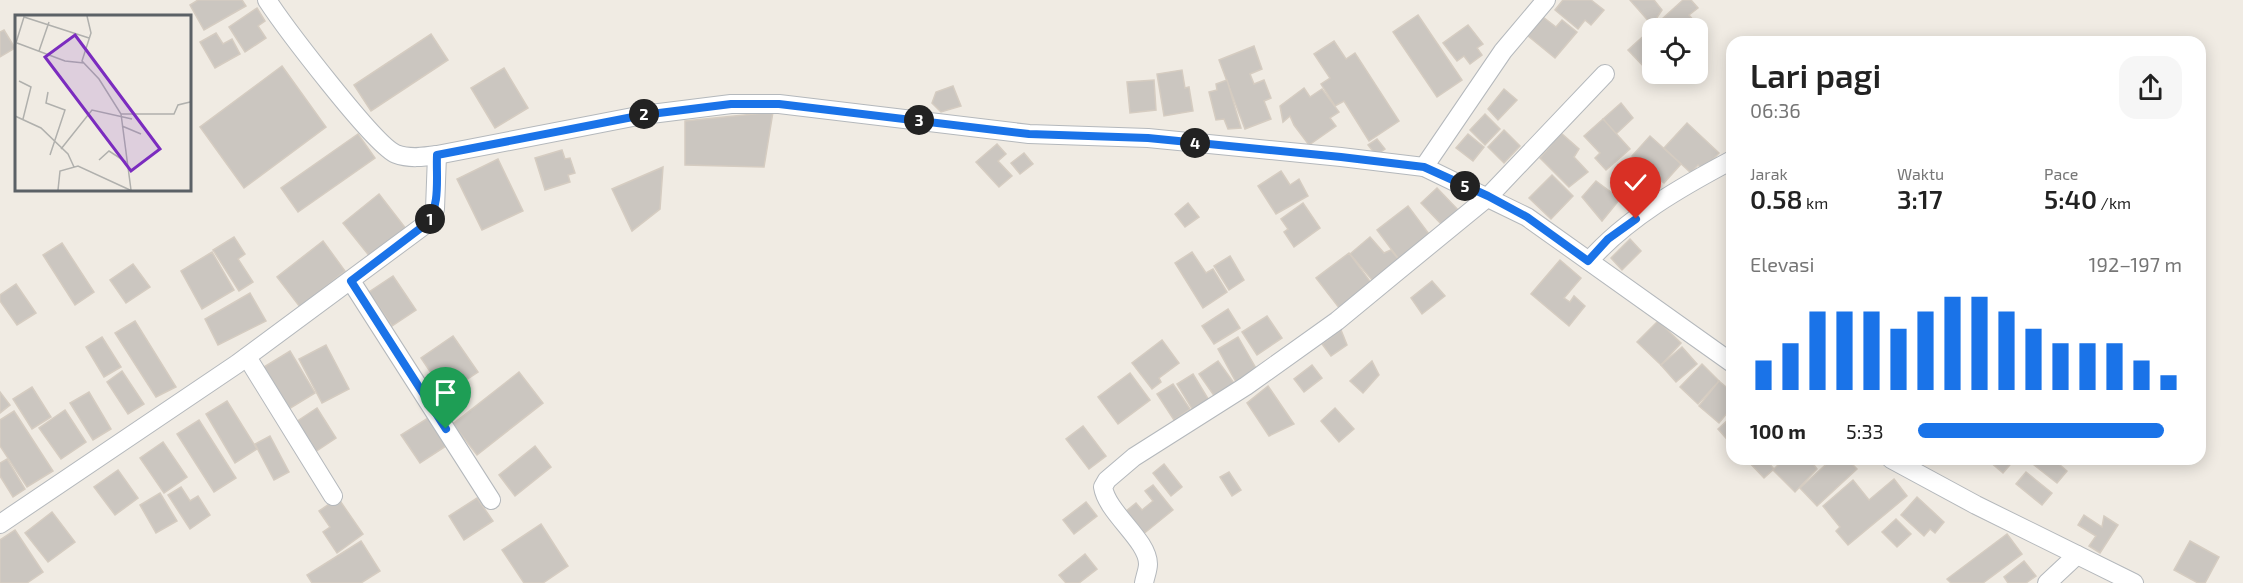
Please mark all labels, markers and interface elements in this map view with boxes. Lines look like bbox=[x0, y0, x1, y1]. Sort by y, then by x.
inset map bbox=[15, 15, 190, 190]
map controls bbox=[1642, 18, 1708, 84]
button: locate bbox=[1642, 18, 1708, 84]
text: Lari pagi bbox=[1750, 55, 1881, 95]
button: share bbox=[2119, 56, 2182, 119]
text: 06:36 bbox=[1750, 98, 1801, 122]
pin: 2 bbox=[629, 99, 659, 129]
text: 2 bbox=[639, 104, 649, 123]
pin: 3 bbox=[904, 105, 934, 135]
text: 3 bbox=[914, 110, 924, 129]
pin: 4 bbox=[1180, 128, 1210, 158]
text: 4 bbox=[1190, 133, 1200, 152]
pin bbox=[1610, 157, 1661, 219]
text: Jarak bbox=[1750, 164, 1788, 183]
text: Waktu bbox=[1897, 164, 1944, 183]
text: Pace bbox=[2044, 164, 2078, 183]
icon: check bbox=[1619, 166, 1652, 199]
pin: 5 bbox=[1450, 171, 1480, 201]
text: 5 bbox=[1461, 176, 1469, 195]
text: 0.58 bbox=[1750, 183, 1802, 214]
text: 3:17 bbox=[1897, 183, 1942, 214]
text: 5:40 bbox=[2044, 183, 2097, 214]
text: km bbox=[1802, 193, 1828, 212]
text: /km bbox=[2097, 193, 2131, 212]
pin: 1 bbox=[415, 204, 445, 234]
text: 1 bbox=[427, 209, 433, 228]
text: Elevasi bbox=[1750, 252, 1814, 276]
text: 192–197 m bbox=[2089, 252, 2182, 276]
pin bbox=[420, 367, 471, 429]
icon: arrive bbox=[429, 376, 462, 409]
text: 100 m bbox=[1750, 419, 1806, 443]
text: 5:33 bbox=[1846, 419, 1884, 443]

